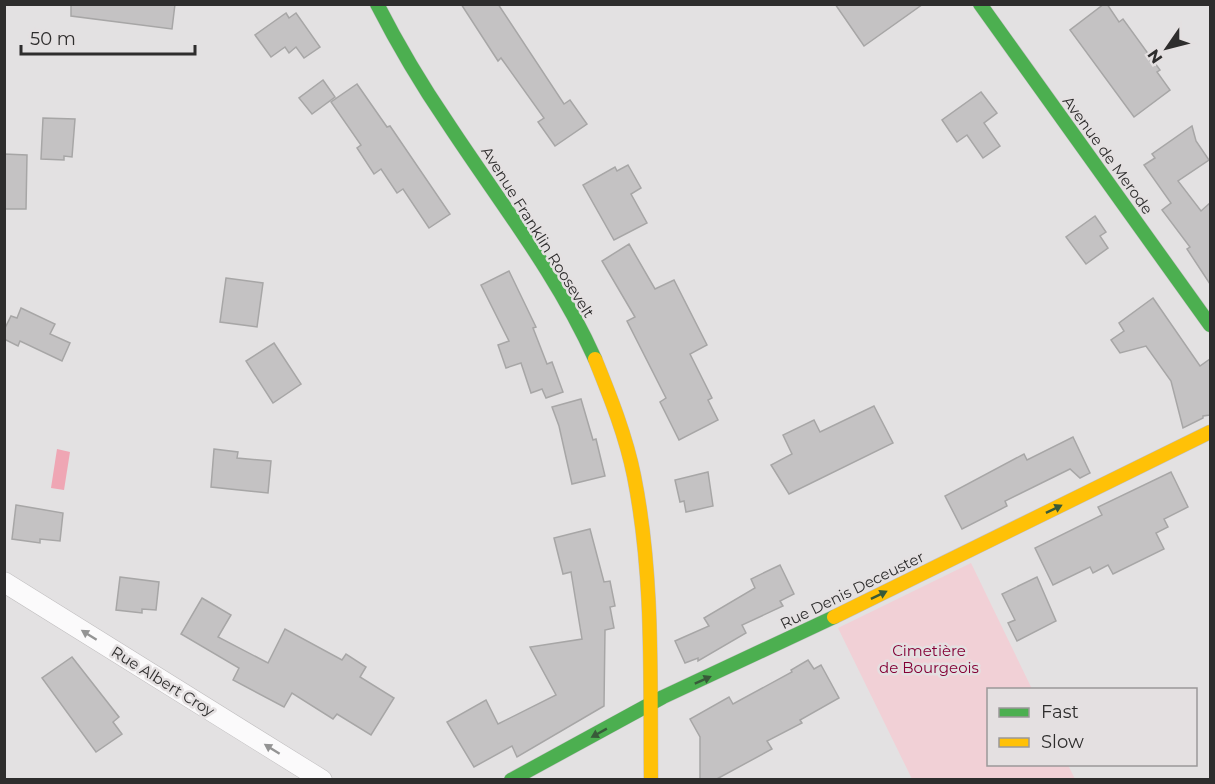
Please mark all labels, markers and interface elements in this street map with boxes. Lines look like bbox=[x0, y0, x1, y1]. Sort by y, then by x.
scale bar bbox=[21, 18, 195, 56]
north arrow bbox=[1137, 18, 1197, 78]
text: 50 m bbox=[30, 28, 76, 50]
text: N bbox=[1144, 46, 1167, 67]
street label: Avenue de Merode bbox=[1059, 92, 1157, 218]
street label: Avenue Franklin Roosevelt bbox=[477, 143, 599, 321]
one-way arrow bbox=[1045, 505, 1062, 514]
street label: Rue Denis Deceuster bbox=[777, 547, 927, 633]
one-way arrow bbox=[870, 590, 887, 600]
one-way arrow bbox=[81, 629, 97, 640]
park label: Cimetière de Bourgeois bbox=[879, 641, 979, 677]
street label: Rue Albert Croy bbox=[108, 642, 219, 721]
one-way arrow bbox=[694, 674, 712, 684]
legend bbox=[987, 688, 1197, 766]
text: Fast bbox=[1041, 701, 1079, 723]
one-way arrow bbox=[590, 728, 607, 738]
text: Slow bbox=[1041, 731, 1084, 753]
one-way arrow bbox=[264, 743, 280, 754]

